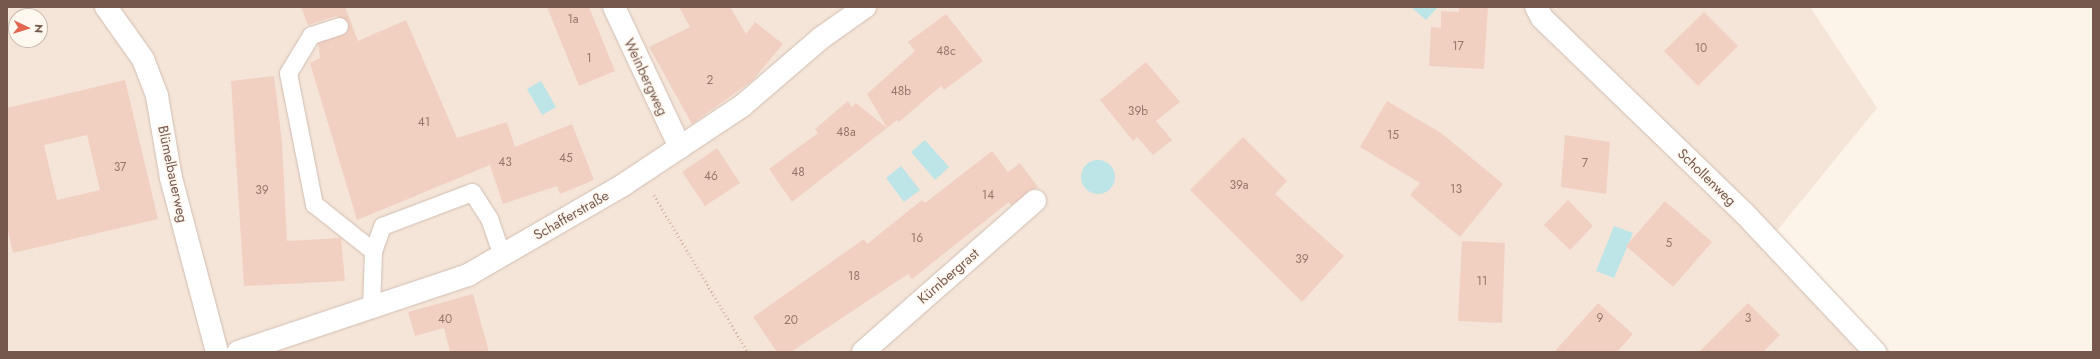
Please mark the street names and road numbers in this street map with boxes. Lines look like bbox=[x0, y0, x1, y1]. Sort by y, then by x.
street label: Weinbergweg bbox=[621, 36, 671, 118]
street label: Blümelbauerweg bbox=[155, 124, 191, 224]
street label: Schollenweg bbox=[1674, 145, 1740, 209]
street label: Schafferstraße bbox=[530, 187, 612, 243]
street label: Kürnbergrast bbox=[914, 245, 982, 307]

